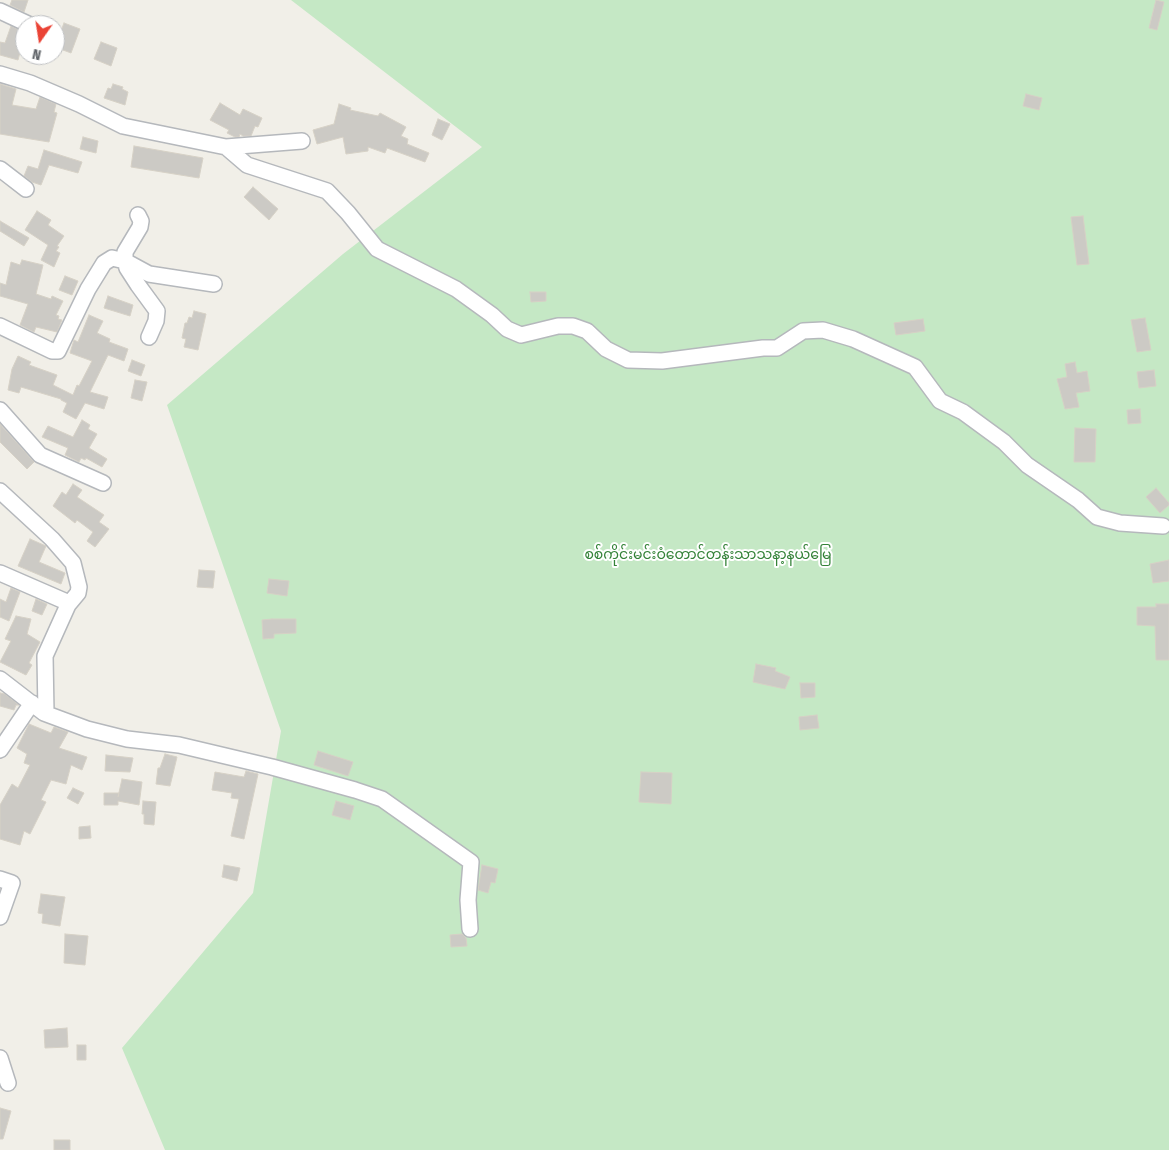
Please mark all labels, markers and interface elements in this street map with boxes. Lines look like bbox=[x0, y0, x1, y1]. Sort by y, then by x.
north arrow bbox=[15, 15, 65, 65]
text: N bbox=[31, 45, 43, 63]
park label: စစ်ကိုင်းမင်းဝံတောင်တန်းသာသနာ့နယ်မြေ bbox=[584, 547, 832, 563]

